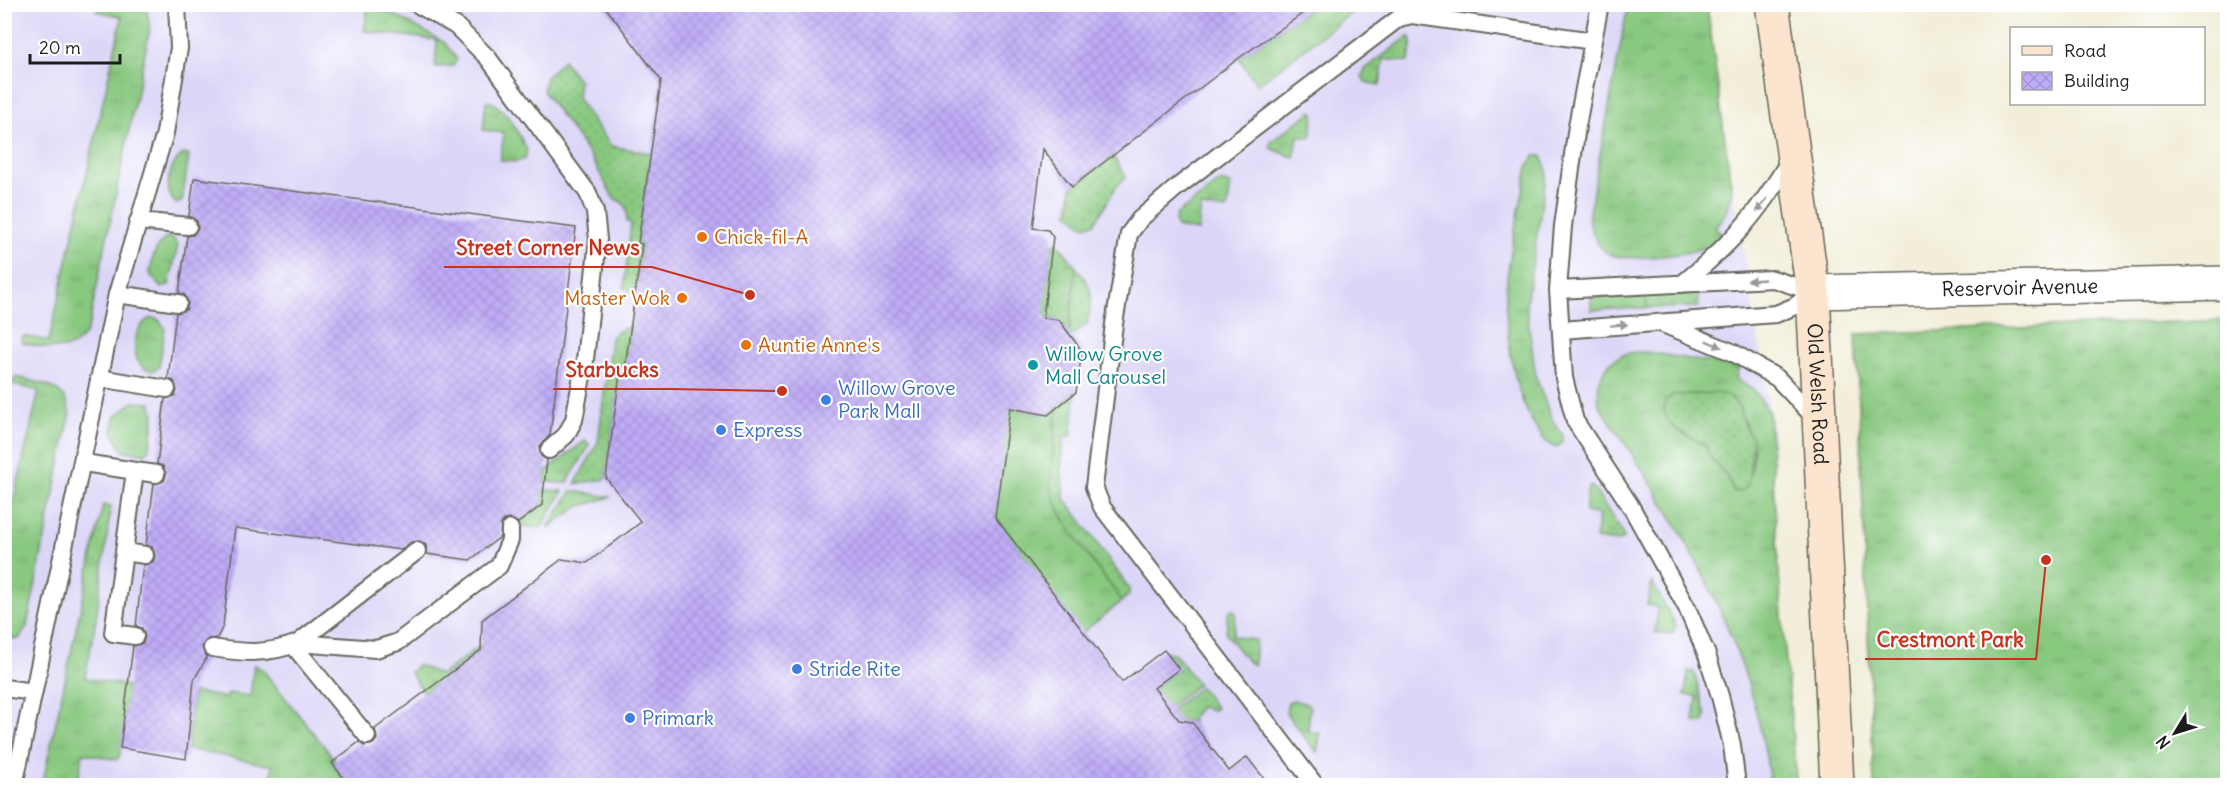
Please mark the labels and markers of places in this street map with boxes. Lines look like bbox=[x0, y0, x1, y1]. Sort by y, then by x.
place label: Chick-fil-A bbox=[714, 224, 808, 249]
callout: Street Corner News bbox=[444, 228, 652, 267]
marker: Chick-fil-A bbox=[695, 230, 709, 244]
place label: Master Wok bbox=[564, 285, 670, 310]
marker: Master Wok bbox=[675, 291, 689, 305]
place label: Auntie Anne's bbox=[758, 332, 880, 357]
marker: Auntie Anne's bbox=[739, 338, 753, 352]
place label: Willow Grove Mall Carousel bbox=[1045, 341, 1166, 389]
callout: Starbucks bbox=[553, 350, 671, 389]
marker: Willow Grove Mall Carousel bbox=[1026, 358, 1040, 372]
place label: Willow Grove Park Mall bbox=[838, 375, 955, 423]
marker: Willow Grove Park Mall bbox=[819, 393, 833, 407]
place label: Express bbox=[733, 417, 802, 442]
marker: Express bbox=[714, 423, 728, 437]
callout: Crestmont Park bbox=[1865, 620, 2036, 659]
place label: Stride Rite bbox=[809, 656, 901, 681]
marker: Stride Rite bbox=[790, 662, 804, 676]
place label: Primark bbox=[642, 705, 714, 730]
marker: Primark bbox=[623, 711, 637, 725]

